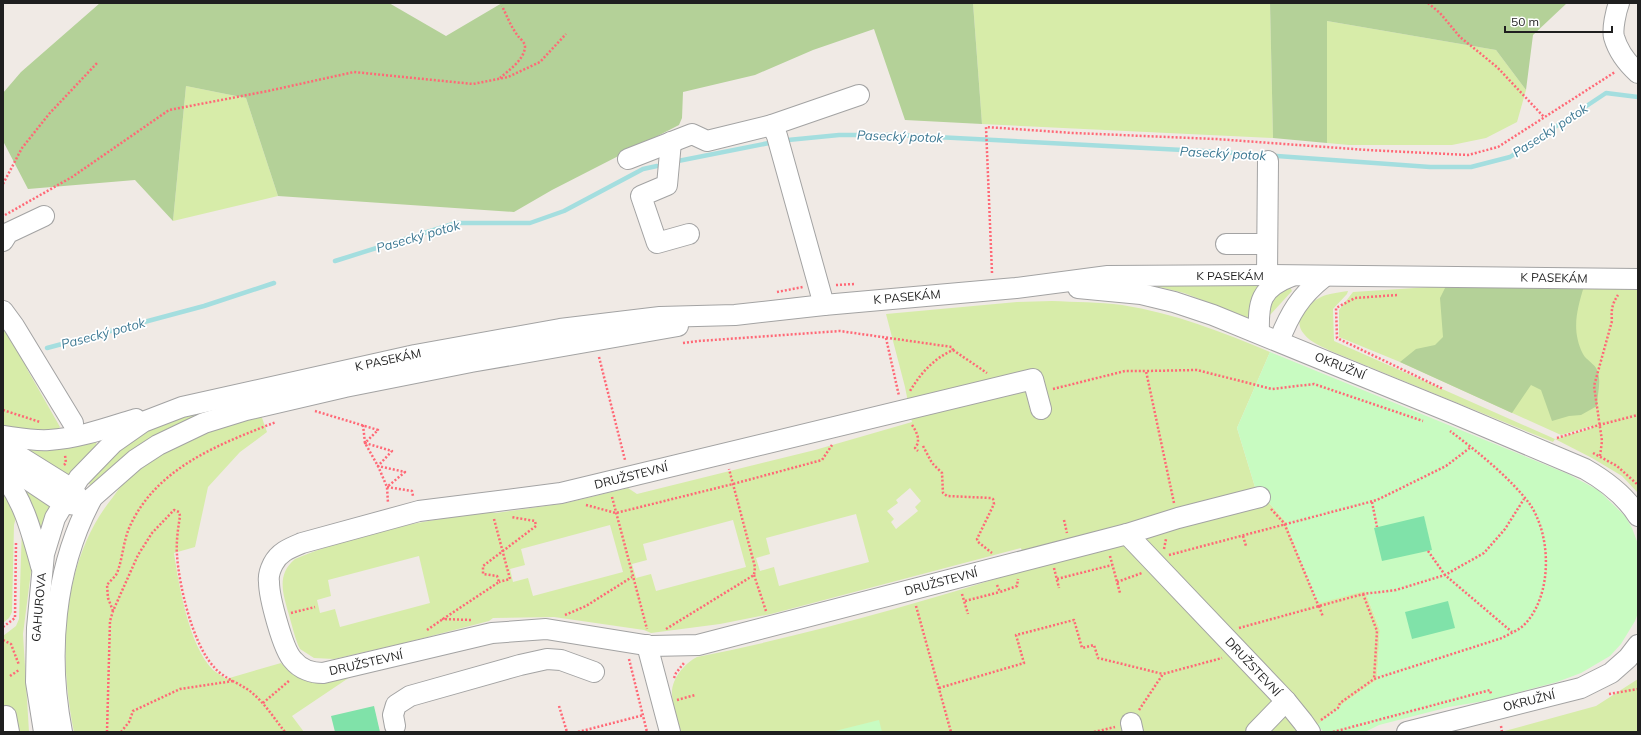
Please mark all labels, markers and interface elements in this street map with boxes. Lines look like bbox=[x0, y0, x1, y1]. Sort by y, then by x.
scale bar bbox=[1505, 8, 1612, 34]
text: 50 m bbox=[1511, 14, 1539, 29]
water label: Pasecký potok bbox=[1509, 100, 1591, 160]
water label: Pasecký potok bbox=[857, 126, 944, 146]
water label: Pasecký potok bbox=[1179, 143, 1267, 163]
water label: Pasecký potok bbox=[374, 216, 462, 256]
street label: K PASEKÁM bbox=[1196, 268, 1264, 283]
street label: K PASEKÁM bbox=[1520, 269, 1588, 286]
street label: K PASEKÁM bbox=[873, 286, 941, 307]
water label: Pasecký potok bbox=[59, 314, 147, 352]
street label: K PASEKÁM bbox=[353, 345, 422, 374]
street label: OKRUŽNÍ bbox=[1313, 349, 1368, 383]
street label: DRUŽSTEVNÍ bbox=[593, 459, 670, 492]
street label: DRUŽSTEVNÍ bbox=[903, 564, 980, 598]
street label: GAHUROVA bbox=[28, 572, 49, 642]
street label: DRUŽSTEVNÍ bbox=[1222, 634, 1285, 700]
street label: DRUŽSTEVNÍ bbox=[328, 647, 405, 678]
street label: OKRUŽNÍ bbox=[1501, 687, 1557, 714]

